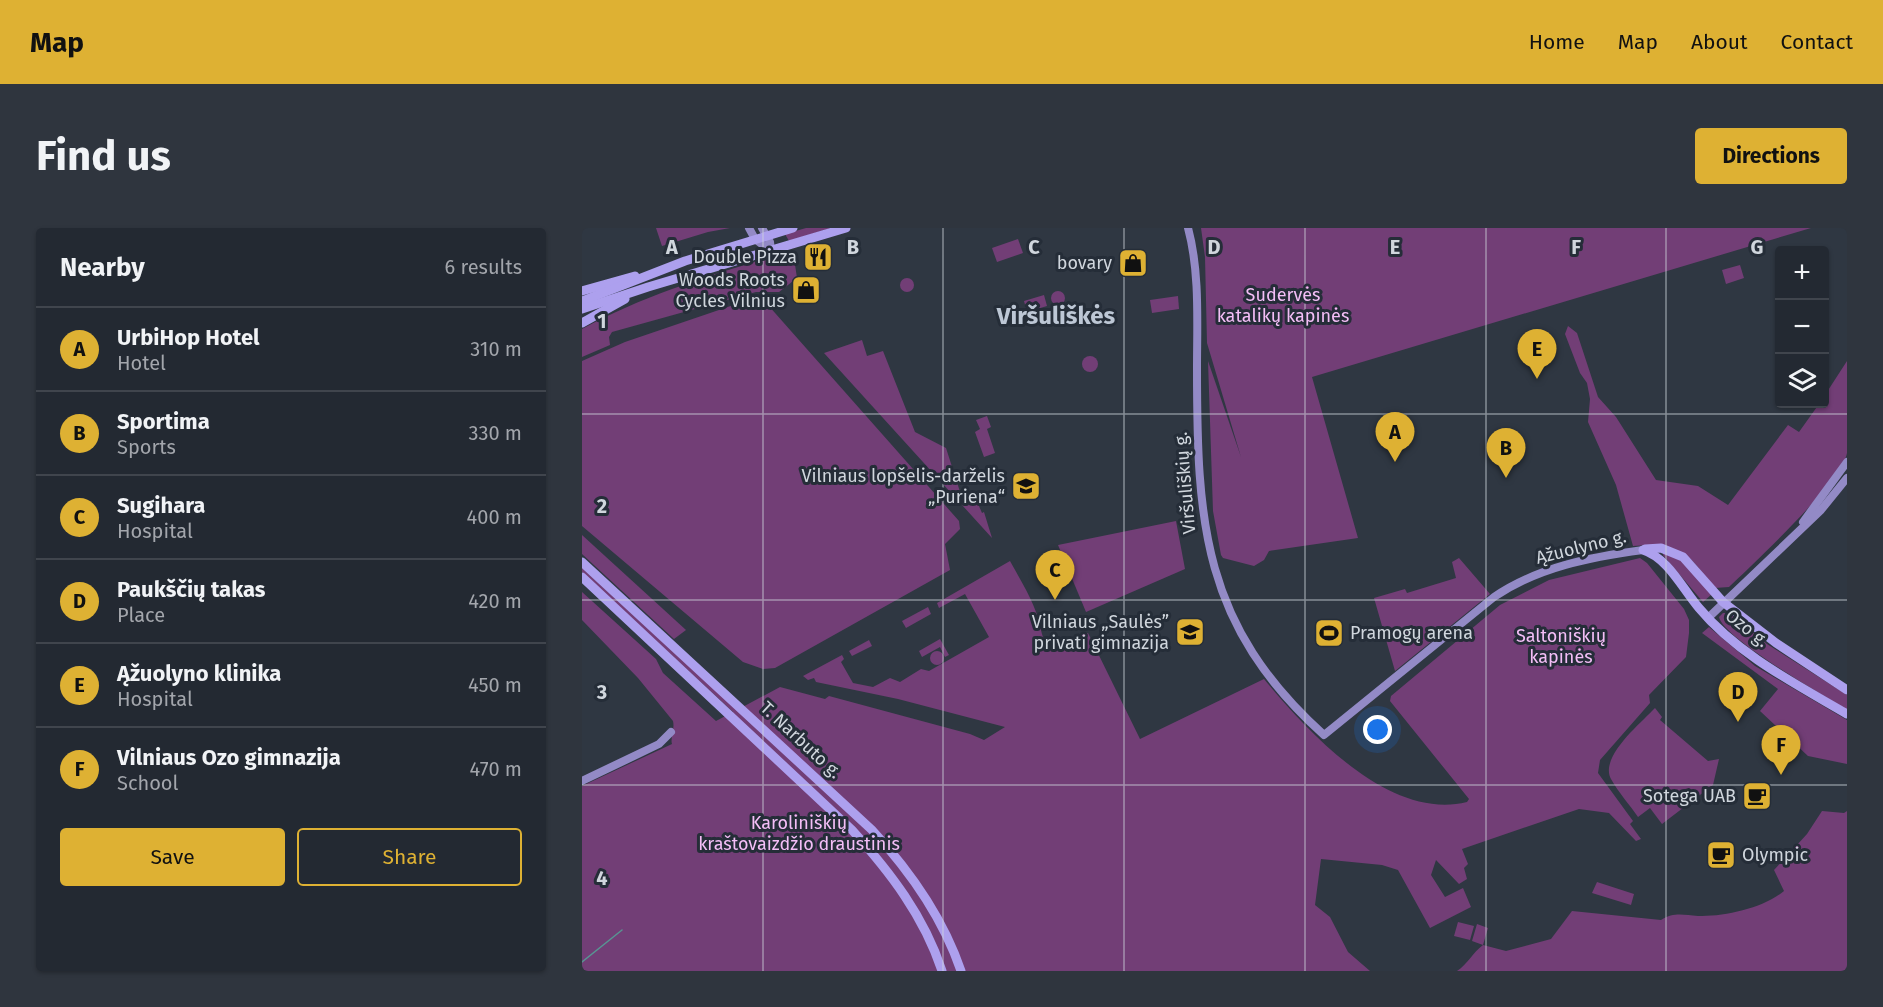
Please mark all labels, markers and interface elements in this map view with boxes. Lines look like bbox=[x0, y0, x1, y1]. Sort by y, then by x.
text: Map bbox=[30, 26, 84, 59]
text: Home bbox=[1529, 29, 1585, 55]
text: Map bbox=[1618, 29, 1658, 55]
text: About bbox=[1691, 29, 1748, 55]
text: Contact bbox=[1781, 29, 1853, 55]
button: Directions bbox=[1695, 128, 1847, 184]
text: Find us bbox=[36, 131, 171, 181]
text: A bbox=[665, 235, 679, 259]
text: B bbox=[847, 235, 859, 259]
text: C bbox=[1028, 235, 1040, 259]
text: D bbox=[1207, 235, 1221, 259]
text: E bbox=[1390, 235, 1400, 259]
text: F bbox=[1571, 235, 1581, 259]
text: G bbox=[1751, 235, 1763, 259]
restaurant icon: Double Pizza bbox=[802, 241, 834, 273]
place label: Double Pizza bbox=[693, 246, 797, 268]
map controls bbox=[1775, 246, 1829, 408]
button: + bbox=[1775, 246, 1829, 300]
shop icon: bovary bbox=[1117, 247, 1149, 279]
text: Nearby bbox=[60, 252, 145, 283]
place label: bovary bbox=[1057, 252, 1112, 274]
text: 6 results bbox=[445, 255, 522, 279]
place label: Woods Roots Cycles Vilnius bbox=[675, 269, 785, 312]
shop icon: Woods Roots Cycles Vilnius bbox=[790, 274, 822, 306]
park label: Sudervės katalikų kapinės bbox=[1217, 284, 1349, 327]
button: − bbox=[1775, 300, 1829, 354]
district label: Viršuliškės bbox=[996, 302, 1116, 330]
text: 1 bbox=[597, 309, 607, 333]
text: UrbiHop Hotel bbox=[117, 324, 260, 351]
pin: E bbox=[1518, 330, 1556, 379]
text: A bbox=[74, 337, 85, 361]
text: 310 m bbox=[470, 337, 522, 361]
text: Hotel bbox=[117, 351, 166, 375]
button: layers bbox=[1775, 354, 1829, 408]
text: Sportima bbox=[117, 408, 210, 435]
pin: A bbox=[1376, 412, 1414, 462]
text: B bbox=[73, 421, 86, 445]
text: 330 m bbox=[468, 421, 522, 445]
pin: B bbox=[1486, 428, 1526, 478]
street label: Viršuliškių g. bbox=[1170, 431, 1200, 535]
text: Sports bbox=[117, 435, 176, 459]
place label: Vilniaus lopšelis-darželis „Puriena“ bbox=[802, 465, 1005, 508]
school or university icon: Vilniaus lopšelis-darželis „Puriena“ bbox=[1010, 470, 1042, 502]
text: Sugihara bbox=[117, 492, 205, 519]
text: 2 bbox=[597, 494, 607, 518]
text: C bbox=[74, 505, 85, 529]
text: 400 m bbox=[467, 505, 522, 529]
text: Hospital bbox=[117, 519, 193, 543]
street label: Ąžuolyno g. bbox=[1533, 525, 1629, 569]
pin: C bbox=[1036, 550, 1074, 600]
text: Paukščių takas bbox=[117, 576, 265, 603]
text: D bbox=[73, 589, 86, 613]
text: 420 m bbox=[468, 589, 522, 613]
text: Place bbox=[117, 603, 165, 627]
street label: Ozo g. bbox=[1721, 604, 1773, 652]
place label: Vilniaus „Saulės” privati gimnazija bbox=[1032, 611, 1169, 654]
school or university icon: Vilniaus „Saulės” privati gimnazija bbox=[1174, 616, 1206, 648]
sports icon: Pramogų arena bbox=[1313, 617, 1345, 649]
place label: Pramogų arena bbox=[1350, 622, 1473, 644]
park label: Saltoniškių kapinės bbox=[1516, 625, 1606, 668]
text: Ąžuolyno klinika bbox=[117, 660, 281, 687]
pin: D bbox=[1718, 672, 1758, 722]
text: E bbox=[74, 673, 85, 697]
text: 450 m bbox=[468, 673, 522, 697]
text: 3 bbox=[596, 680, 607, 704]
text: Hospital bbox=[117, 687, 193, 711]
street label: T. Narbuto g. bbox=[756, 697, 846, 783]
your location bbox=[1363, 715, 1392, 744]
pin: F bbox=[1762, 726, 1800, 775]
text: Vilniaus Ozo gimnazija bbox=[117, 744, 341, 771]
text: F bbox=[75, 757, 84, 781]
text: 470 m bbox=[470, 757, 522, 781]
text: School bbox=[117, 771, 178, 795]
cafe icon: Sotega UAB bbox=[1741, 780, 1773, 812]
place label: Sotega UAB bbox=[1643, 785, 1736, 807]
park label: Karoliniškių kraštovaizdžio draustinis bbox=[698, 812, 900, 855]
button: Save bbox=[60, 828, 285, 886]
button: Share bbox=[297, 828, 522, 886]
cafe icon: Olympic bbox=[1705, 839, 1737, 871]
place label: Olympic bbox=[1742, 844, 1809, 866]
text: 4 bbox=[596, 866, 608, 890]

